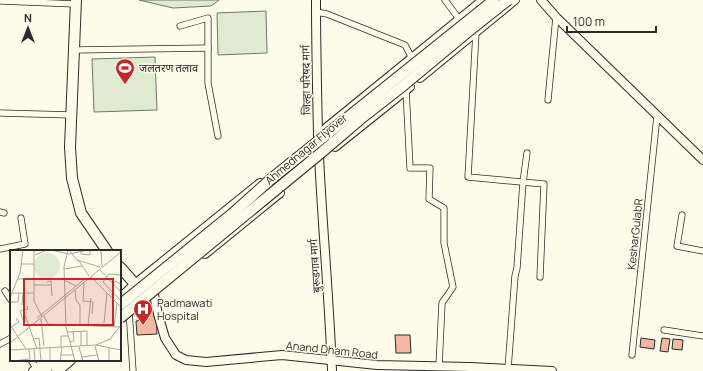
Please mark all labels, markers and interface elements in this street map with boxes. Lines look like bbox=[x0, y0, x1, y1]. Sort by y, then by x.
north arrow bbox=[8, 8, 48, 48]
scale bar bbox=[567, 8, 656, 34]
text: N bbox=[24, 10, 32, 25]
text: 100 m bbox=[573, 13, 605, 30]
street label: जिल्हा परिषद मार्ग bbox=[297, 44, 314, 115]
sports icon: जलतरण तलाव bbox=[114, 57, 136, 85]
place label: जलतरण तलाव bbox=[139, 60, 199, 75]
street label: Ahmednagar Flyover bbox=[261, 110, 350, 187]
street label: KesharGulabR bbox=[623, 198, 646, 270]
street label: बुरूडगाव मार्ग bbox=[305, 238, 324, 293]
inset map bbox=[10, 250, 121, 361]
place label: Padmawati Hospital bbox=[157, 295, 212, 323]
hospital icon: Padmawati Hospital bbox=[132, 298, 154, 326]
street label: Anand Dham Road bbox=[285, 337, 379, 362]

